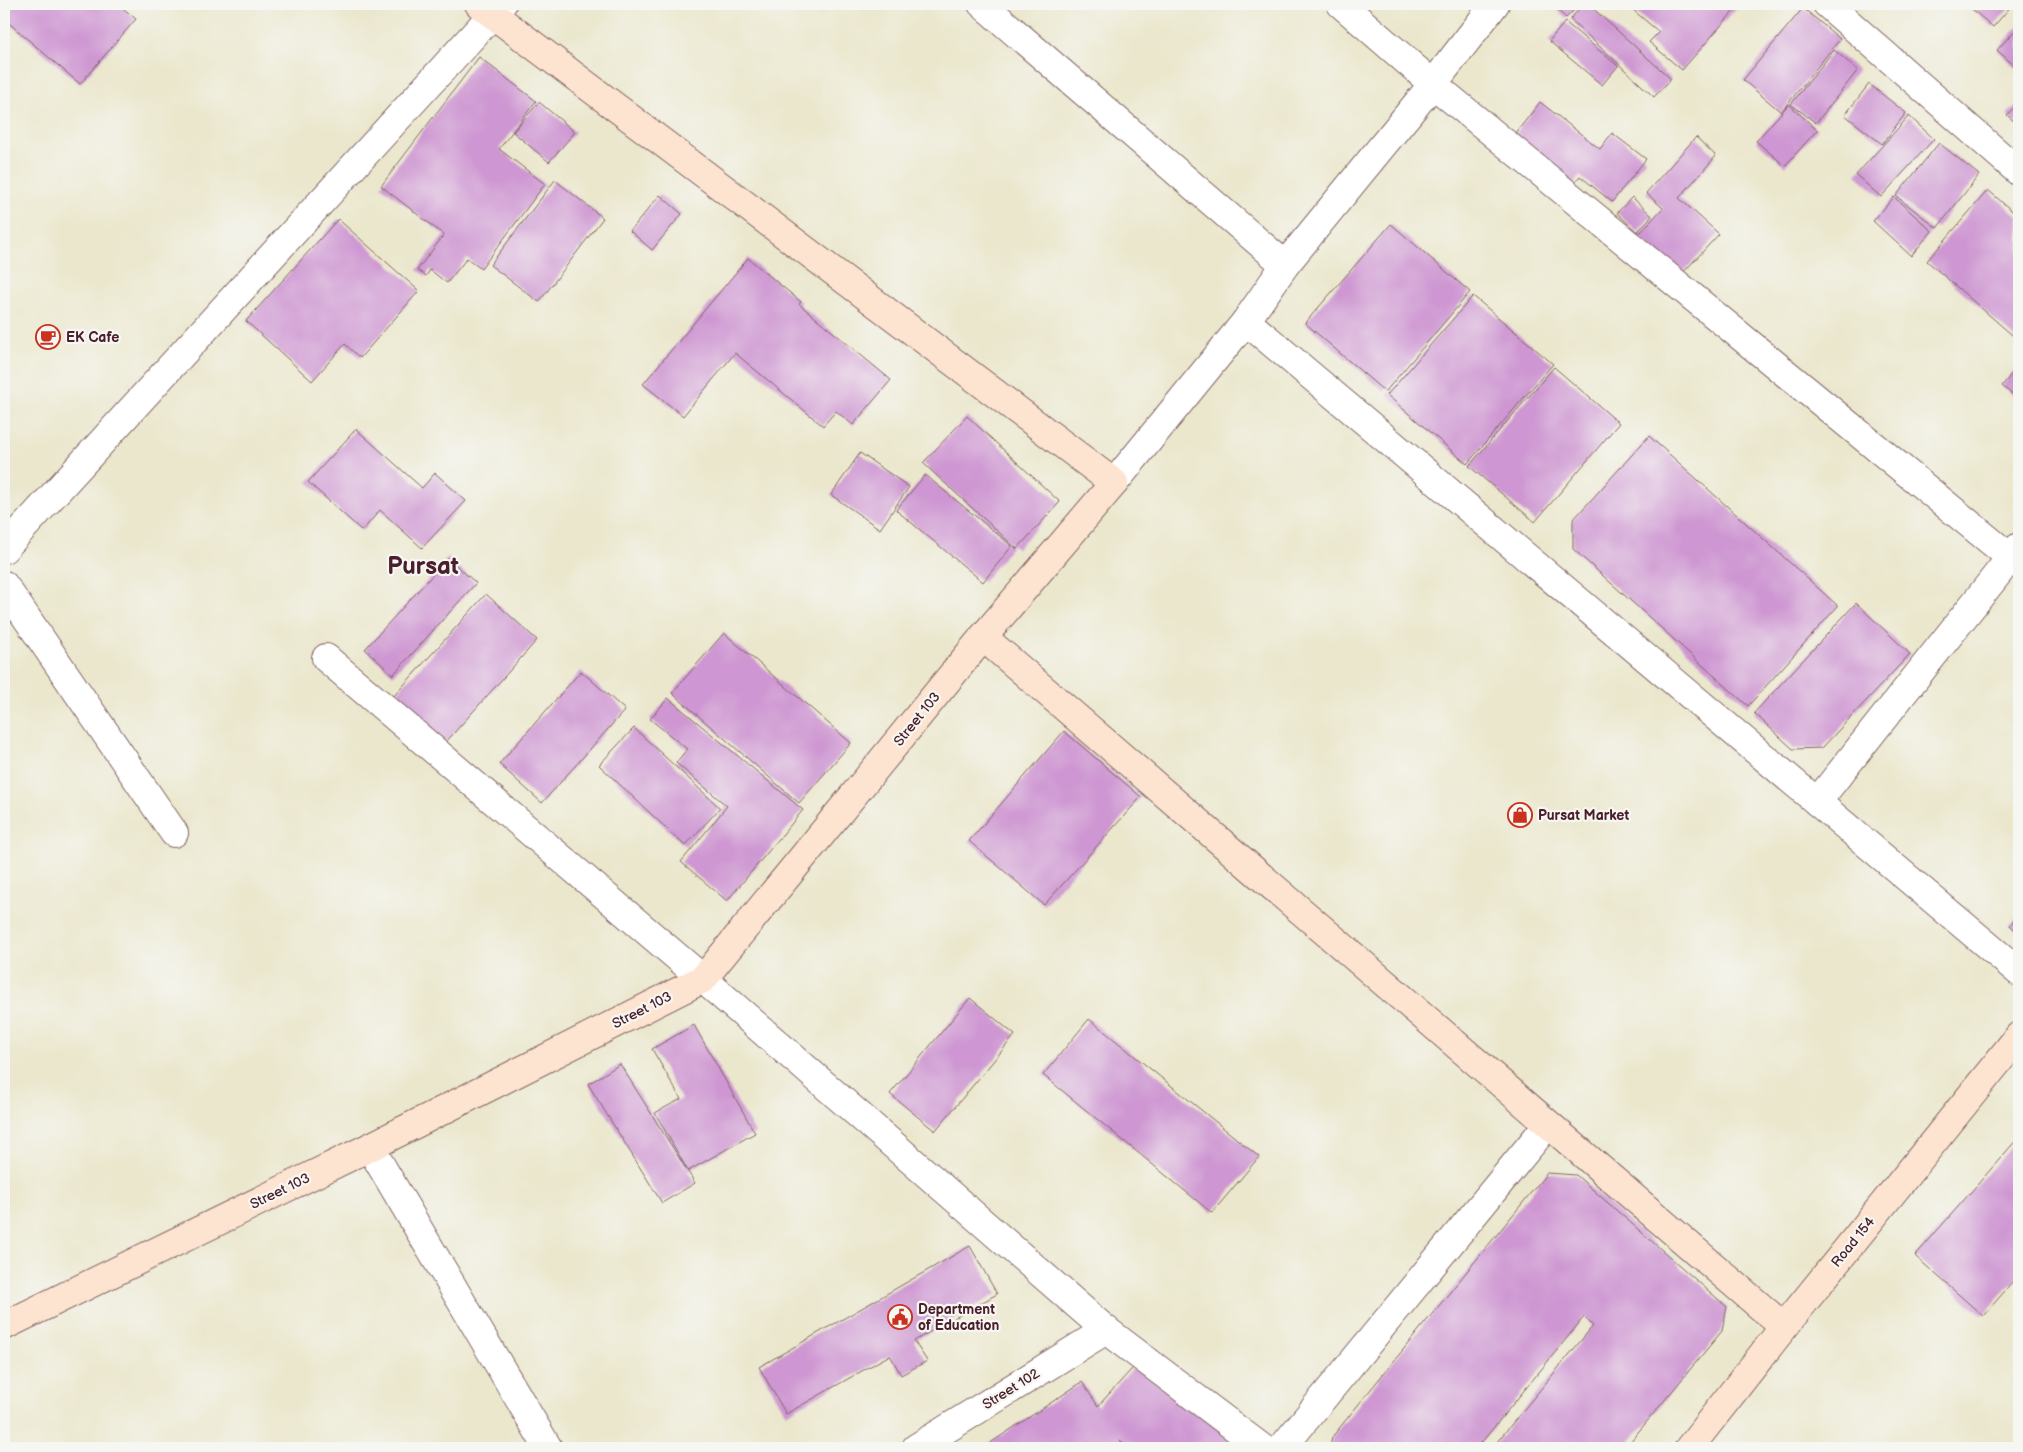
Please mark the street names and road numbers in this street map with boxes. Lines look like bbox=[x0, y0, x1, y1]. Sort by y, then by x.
street label: Street 103 bbox=[890, 689, 944, 749]
street label: Street 103 bbox=[609, 988, 675, 1032]
street label: Street 103 bbox=[247, 1169, 313, 1213]
street label: Road 154 bbox=[1828, 1213, 1879, 1271]
street label: Street 102 bbox=[979, 1364, 1043, 1413]

